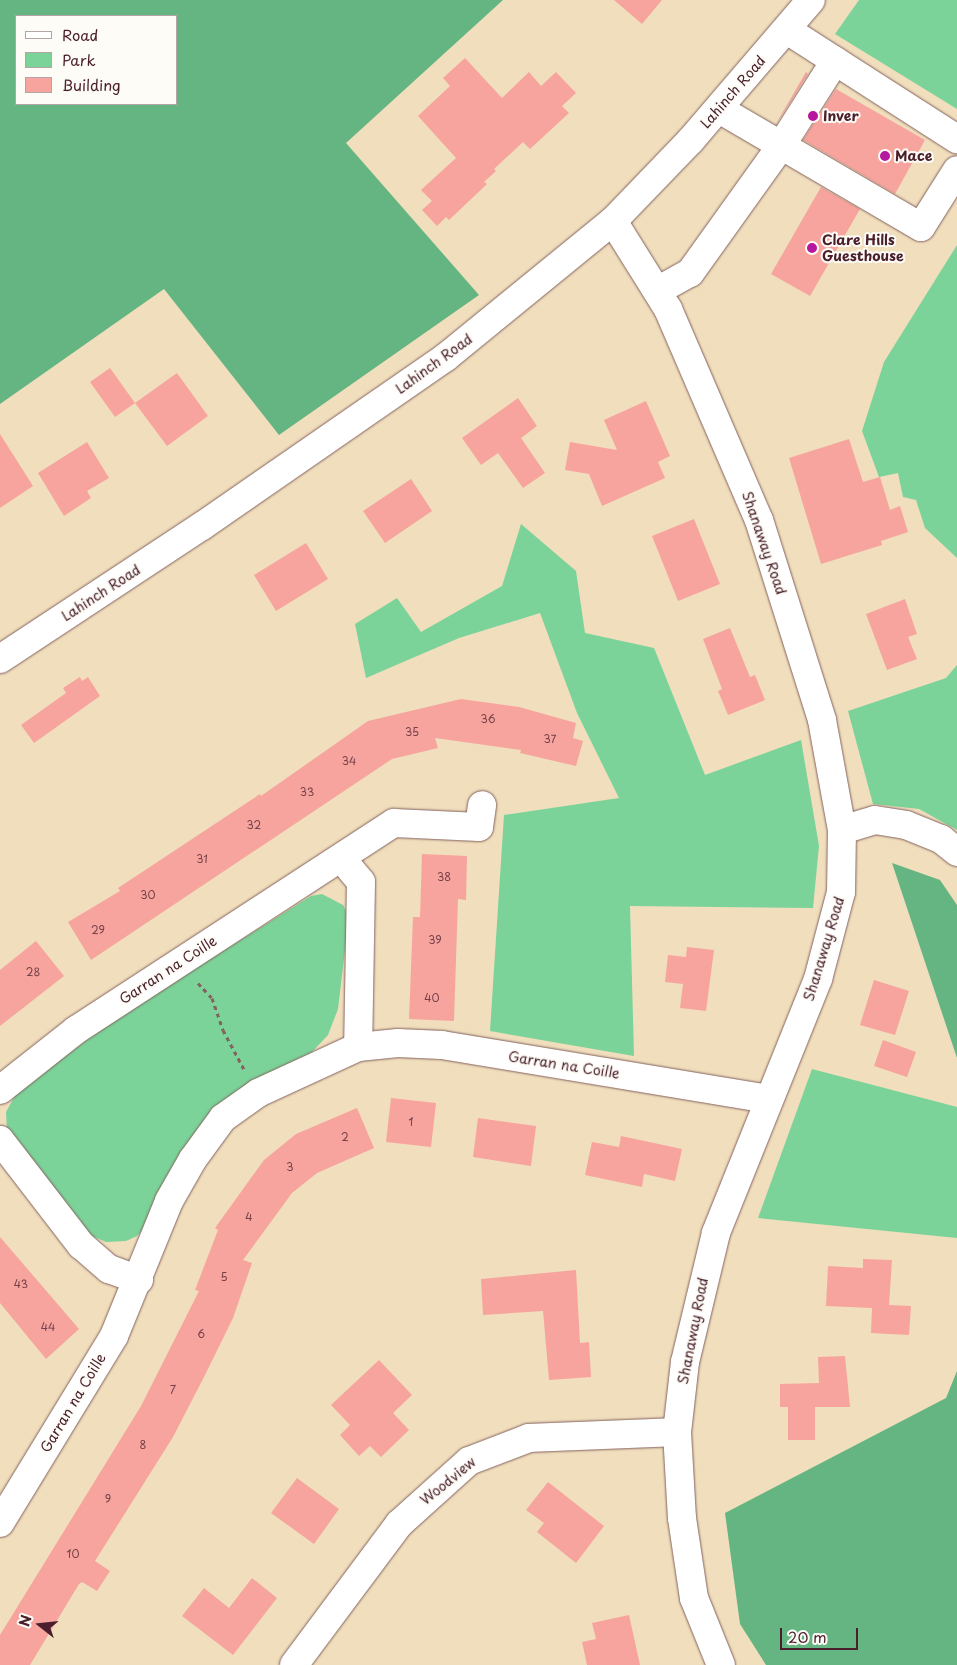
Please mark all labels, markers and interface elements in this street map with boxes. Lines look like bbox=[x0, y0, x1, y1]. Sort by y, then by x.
legend bbox=[15, 15, 178, 105]
text: Road bbox=[62, 23, 98, 46]
text: Park bbox=[62, 48, 96, 71]
street label: Lahinch Road bbox=[697, 53, 769, 131]
text: Building bbox=[62, 73, 121, 96]
place label: Inver bbox=[823, 108, 859, 124]
marker: Inver bbox=[807, 110, 819, 122]
place label: Mace bbox=[895, 148, 932, 164]
marker: Mace bbox=[879, 150, 891, 162]
place label: Clare Hills Guesthouse bbox=[822, 232, 904, 264]
marker: Clare Hills Guesthouse bbox=[806, 242, 818, 254]
street label: Lahinch Road bbox=[393, 331, 475, 397]
street label: Shanaway Road bbox=[738, 489, 790, 597]
street label: Lahinch Road bbox=[59, 561, 143, 625]
house number: 36 bbox=[481, 712, 495, 726]
house number: 35 bbox=[405, 725, 419, 739]
house number: 37 bbox=[544, 732, 556, 746]
house number: 34 bbox=[342, 754, 356, 768]
house number: 33 bbox=[300, 785, 314, 799]
house number: 32 bbox=[247, 818, 261, 832]
house number: 31 bbox=[196, 852, 208, 866]
house number: 38 bbox=[437, 870, 451, 884]
house number: 30 bbox=[140, 888, 156, 902]
street label: Shanaway Road bbox=[800, 894, 848, 1004]
house number: 29 bbox=[91, 923, 105, 937]
street label: Garran na Coille bbox=[116, 932, 220, 1008]
house number: 39 bbox=[428, 933, 442, 947]
house number: 28 bbox=[26, 965, 40, 979]
house number: 40 bbox=[424, 991, 440, 1005]
street label: Garran na Coille bbox=[507, 1048, 621, 1082]
house number: 1 bbox=[409, 1115, 413, 1129]
house number: 2 bbox=[341, 1130, 349, 1144]
house number: 3 bbox=[286, 1160, 294, 1174]
house number: 4 bbox=[245, 1210, 253, 1224]
house number: 5 bbox=[220, 1270, 228, 1284]
street label: Shanaway Road bbox=[674, 1276, 712, 1386]
house number: 43 bbox=[14, 1277, 28, 1291]
house number: 44 bbox=[41, 1320, 55, 1334]
house number: 6 bbox=[197, 1327, 205, 1341]
street label: Garran na Coille bbox=[37, 1351, 109, 1455]
house number: 7 bbox=[170, 1383, 176, 1397]
house number: 8 bbox=[140, 1438, 146, 1452]
street label: Woodview bbox=[417, 1454, 479, 1508]
house number: 9 bbox=[105, 1492, 111, 1506]
house number: 10 bbox=[67, 1547, 79, 1561]
north arrow bbox=[15, 1600, 65, 1650]
text: N bbox=[13, 1613, 37, 1629]
scale bar bbox=[782, 1618, 860, 1650]
text: 20 m bbox=[788, 1625, 827, 1648]

